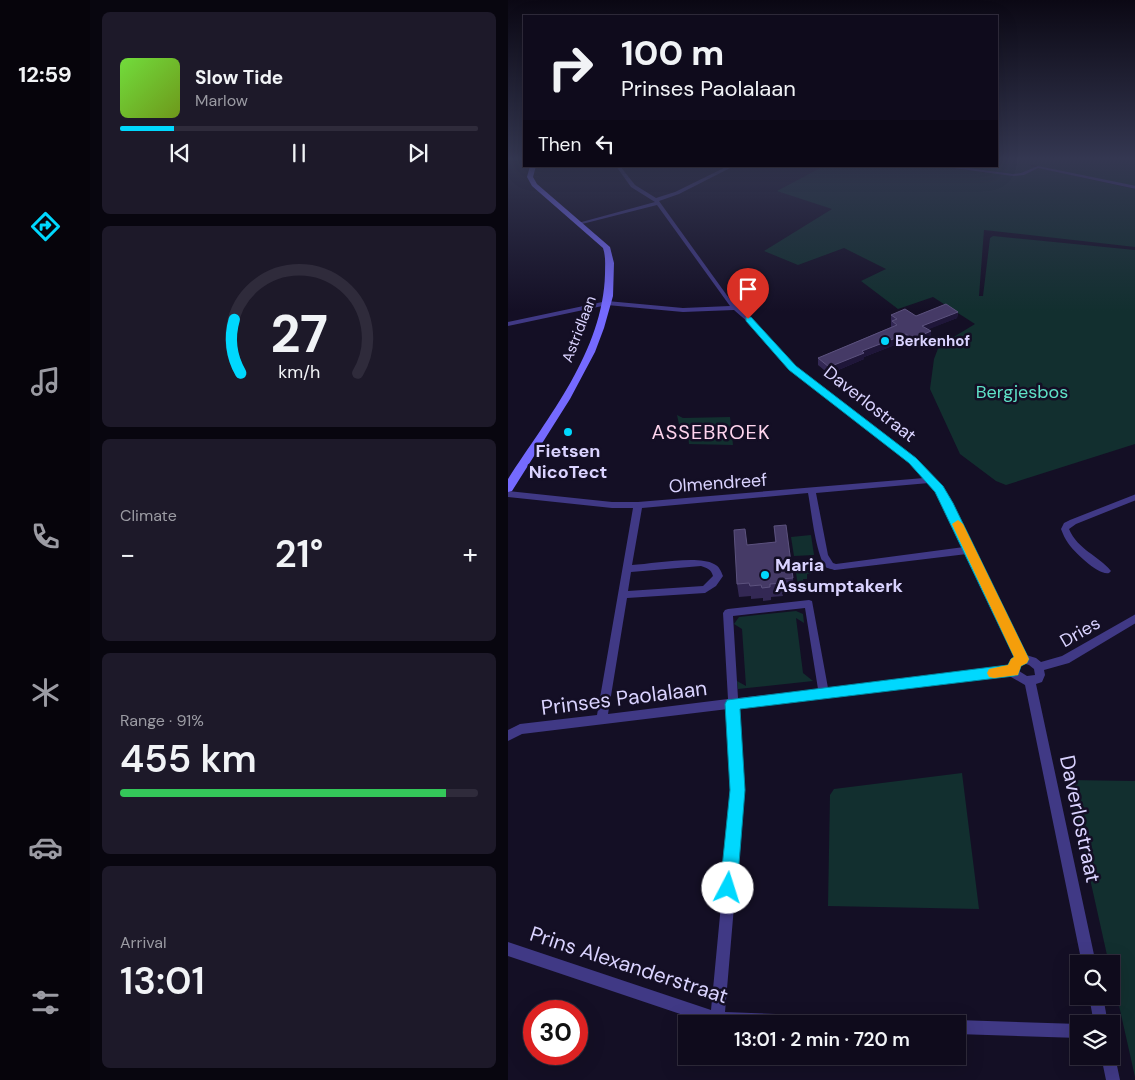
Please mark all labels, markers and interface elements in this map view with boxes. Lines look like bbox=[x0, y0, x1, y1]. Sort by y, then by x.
text: 100 m bbox=[621, 30, 724, 76]
icon: right bbox=[538, 35, 603, 100]
text: 12:59 bbox=[18, 60, 72, 89]
text: Slow Tide bbox=[195, 65, 283, 90]
text: Prinses Paolalaan bbox=[621, 74, 796, 103]
text: Marlow bbox=[195, 90, 248, 111]
icon: left bbox=[591, 130, 619, 158]
text: Then bbox=[538, 132, 581, 157]
icon: previous bbox=[166, 139, 194, 167]
icon: pause bbox=[285, 139, 313, 167]
icon: next bbox=[404, 139, 432, 167]
icon: directions bbox=[28, 209, 63, 244]
pin bbox=[727, 268, 769, 319]
icon: arrive bbox=[734, 275, 762, 303]
street label: Astridlaan bbox=[557, 293, 601, 365]
text: 27 bbox=[270, 300, 328, 368]
place label: Berkenhof bbox=[895, 331, 970, 351]
marker: Berkenhof bbox=[879, 335, 891, 347]
text: km/h bbox=[278, 360, 320, 384]
street label: Daverlostraat bbox=[819, 360, 921, 448]
icon: music bbox=[28, 364, 63, 399]
park label: Bergjesbos bbox=[976, 380, 1068, 404]
district label: ASSEBROEK bbox=[651, 419, 771, 445]
marker: Fietsen NicoTect bbox=[562, 426, 574, 438]
place label: Fietsen NicoTect bbox=[529, 439, 607, 484]
street label: Olmendreef bbox=[668, 468, 768, 498]
text: Climate bbox=[120, 505, 177, 526]
icon: phone bbox=[28, 519, 63, 554]
text: 21° bbox=[275, 529, 323, 579]
text: − bbox=[120, 536, 135, 573]
text: + bbox=[463, 536, 478, 573]
place label: Maria Assumptakerk bbox=[775, 553, 904, 598]
marker: Maria Assumptakerk bbox=[759, 569, 771, 581]
street label: Dries bbox=[1056, 611, 1104, 653]
street label: Prinses Paolalaan bbox=[539, 674, 709, 722]
icon: climate bbox=[28, 675, 63, 710]
text: Range · 91% bbox=[120, 710, 204, 731]
text: 455 km bbox=[120, 734, 257, 784]
street label: Daverlostraat bbox=[1053, 753, 1107, 885]
icon: car bbox=[28, 830, 63, 865]
position arrow bbox=[701, 861, 753, 913]
street label: Prins Alexanderstraat bbox=[526, 920, 732, 1010]
text: Arrival bbox=[120, 932, 167, 953]
map controls bbox=[1070, 955, 1120, 1065]
button: search bbox=[1070, 955, 1120, 1005]
text: 13:01 bbox=[120, 956, 205, 1006]
icon: filters bbox=[28, 985, 63, 1020]
speed limit sign: 30 bbox=[523, 1000, 588, 1065]
button: layers bbox=[1070, 1015, 1120, 1065]
text: 13:01 · 2 min · 720 m bbox=[734, 1027, 910, 1052]

